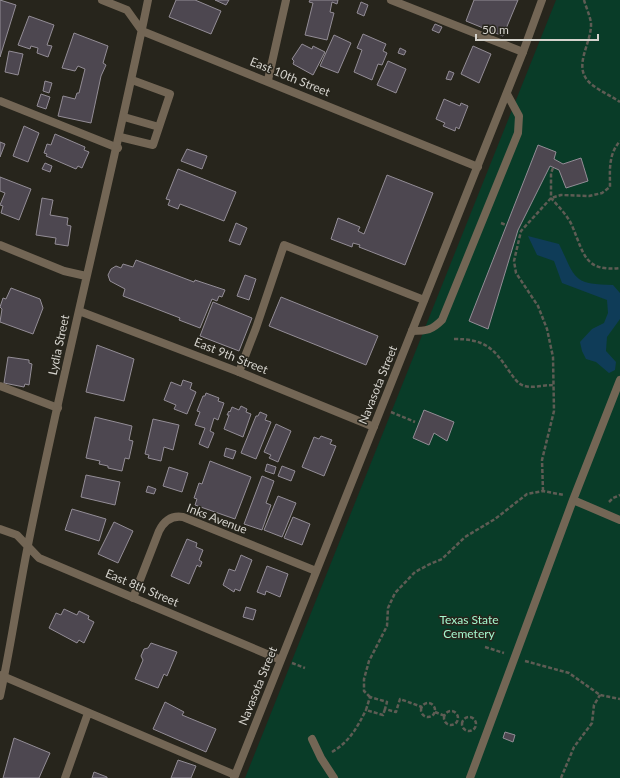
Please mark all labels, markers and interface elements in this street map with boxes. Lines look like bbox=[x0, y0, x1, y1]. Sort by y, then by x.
scale bar bbox=[476, 16, 598, 42]
text: 50 m bbox=[482, 22, 509, 37]
street label: East 10th Street bbox=[248, 54, 333, 100]
street label: Lydia Street bbox=[45, 313, 72, 376]
street label: East 9th Street bbox=[192, 334, 271, 377]
street label: Navasota Street bbox=[355, 343, 400, 426]
street label: Inks Avenue bbox=[185, 500, 250, 537]
street label: East 8th Street bbox=[103, 565, 182, 610]
park label: Texas State Cemetery bbox=[439, 612, 499, 641]
street label: Navasota Street bbox=[235, 644, 280, 727]

